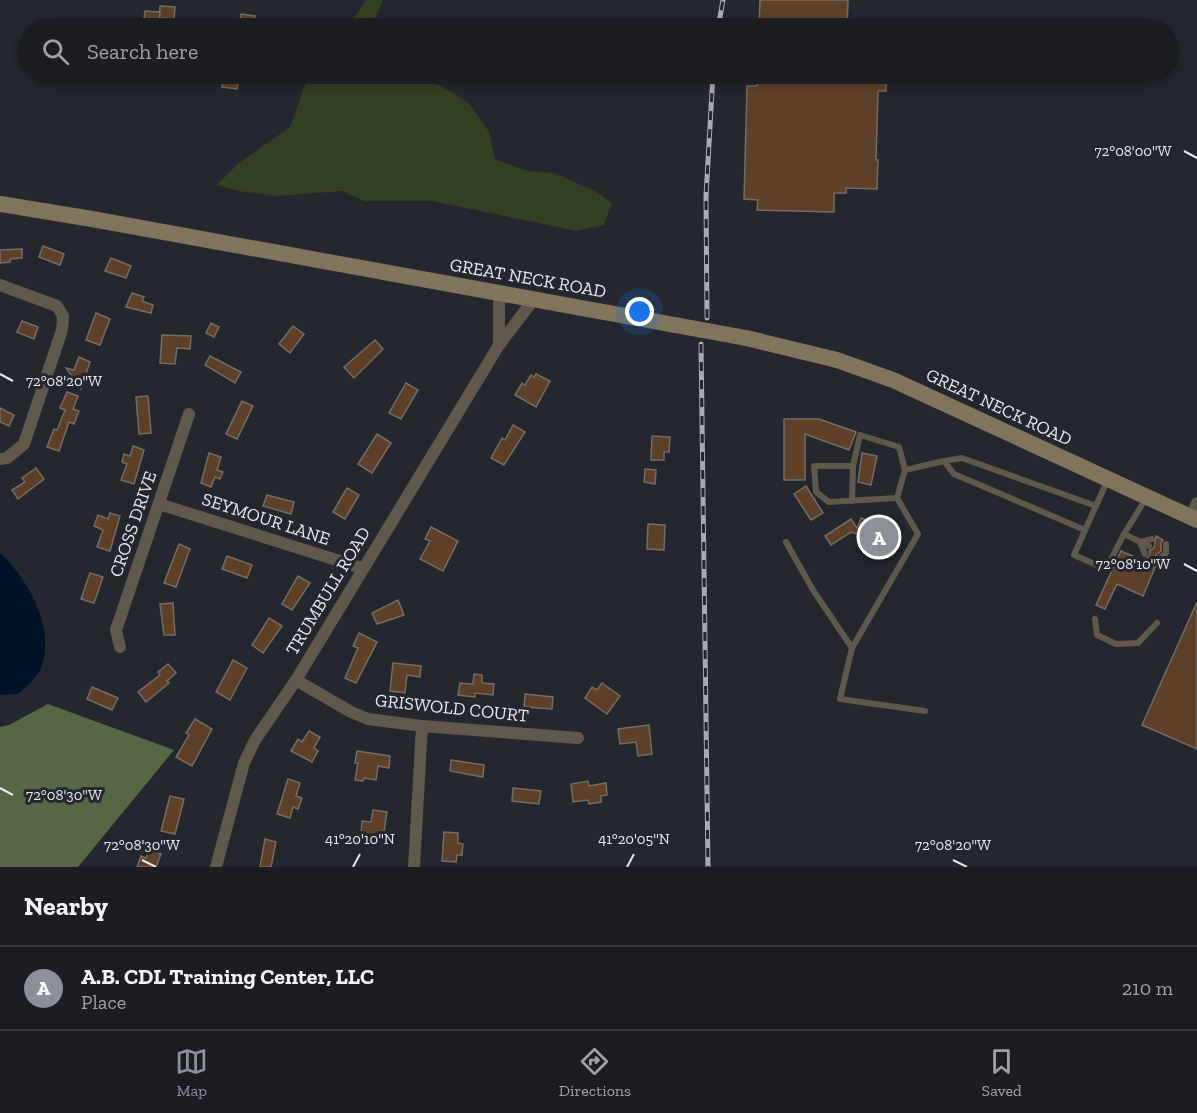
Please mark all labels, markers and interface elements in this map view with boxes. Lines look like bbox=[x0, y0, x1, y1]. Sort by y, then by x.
search box bbox=[18, 18, 1179, 84]
icon: search bbox=[39, 35, 72, 68]
text: Search here bbox=[87, 38, 198, 65]
text: 72°08'00"W bbox=[1094, 142, 1172, 160]
street label: GREAT NECK ROAD bbox=[448, 253, 608, 303]
your location bbox=[625, 297, 654, 326]
street label: GREAT NECK ROAD bbox=[923, 364, 1075, 450]
text: 72°08'20"W bbox=[26, 372, 102, 390]
street label: CROSS DRIVE bbox=[105, 468, 161, 580]
street label: SEYMOUR LANE bbox=[199, 488, 333, 550]
pin: A bbox=[860, 514, 898, 560]
street label: TRUMBULL ROAD bbox=[281, 523, 375, 659]
text: 72°08'10"W bbox=[1096, 555, 1170, 573]
street label: GRISWOLD COURT bbox=[374, 689, 530, 727]
text: 72°08'30"W bbox=[26, 786, 102, 804]
text: 41°20'10"N bbox=[325, 830, 395, 848]
text: 41°20'05"N bbox=[598, 830, 670, 848]
text: 72°08'30"W bbox=[104, 836, 180, 854]
text: 72°08'20"W bbox=[915, 836, 991, 854]
text: Nearby bbox=[24, 890, 108, 922]
text: A.B. CDL Training Center, LLC bbox=[81, 963, 374, 990]
text: A bbox=[37, 976, 50, 1000]
text: 210 m bbox=[1122, 976, 1173, 1000]
text: Place bbox=[81, 990, 126, 1014]
tab: Map bbox=[175, 1045, 208, 1100]
tab: Directions bbox=[559, 1045, 631, 1100]
tab: Saved bbox=[982, 1045, 1022, 1100]

